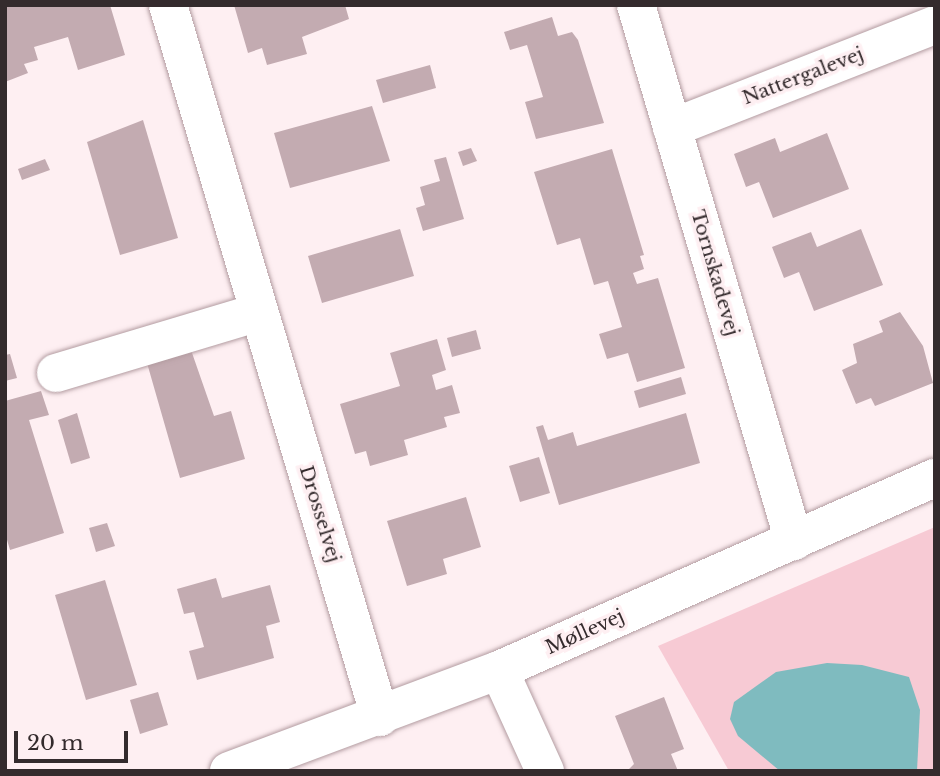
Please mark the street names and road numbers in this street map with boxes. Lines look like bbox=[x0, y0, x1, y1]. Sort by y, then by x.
street label: Nattergalevej bbox=[739, 42, 867, 110]
street label: Tornskadevej bbox=[686, 207, 744, 339]
street label: Drosselvej bbox=[294, 463, 346, 565]
street label: Møllevej bbox=[542, 605, 628, 659]

